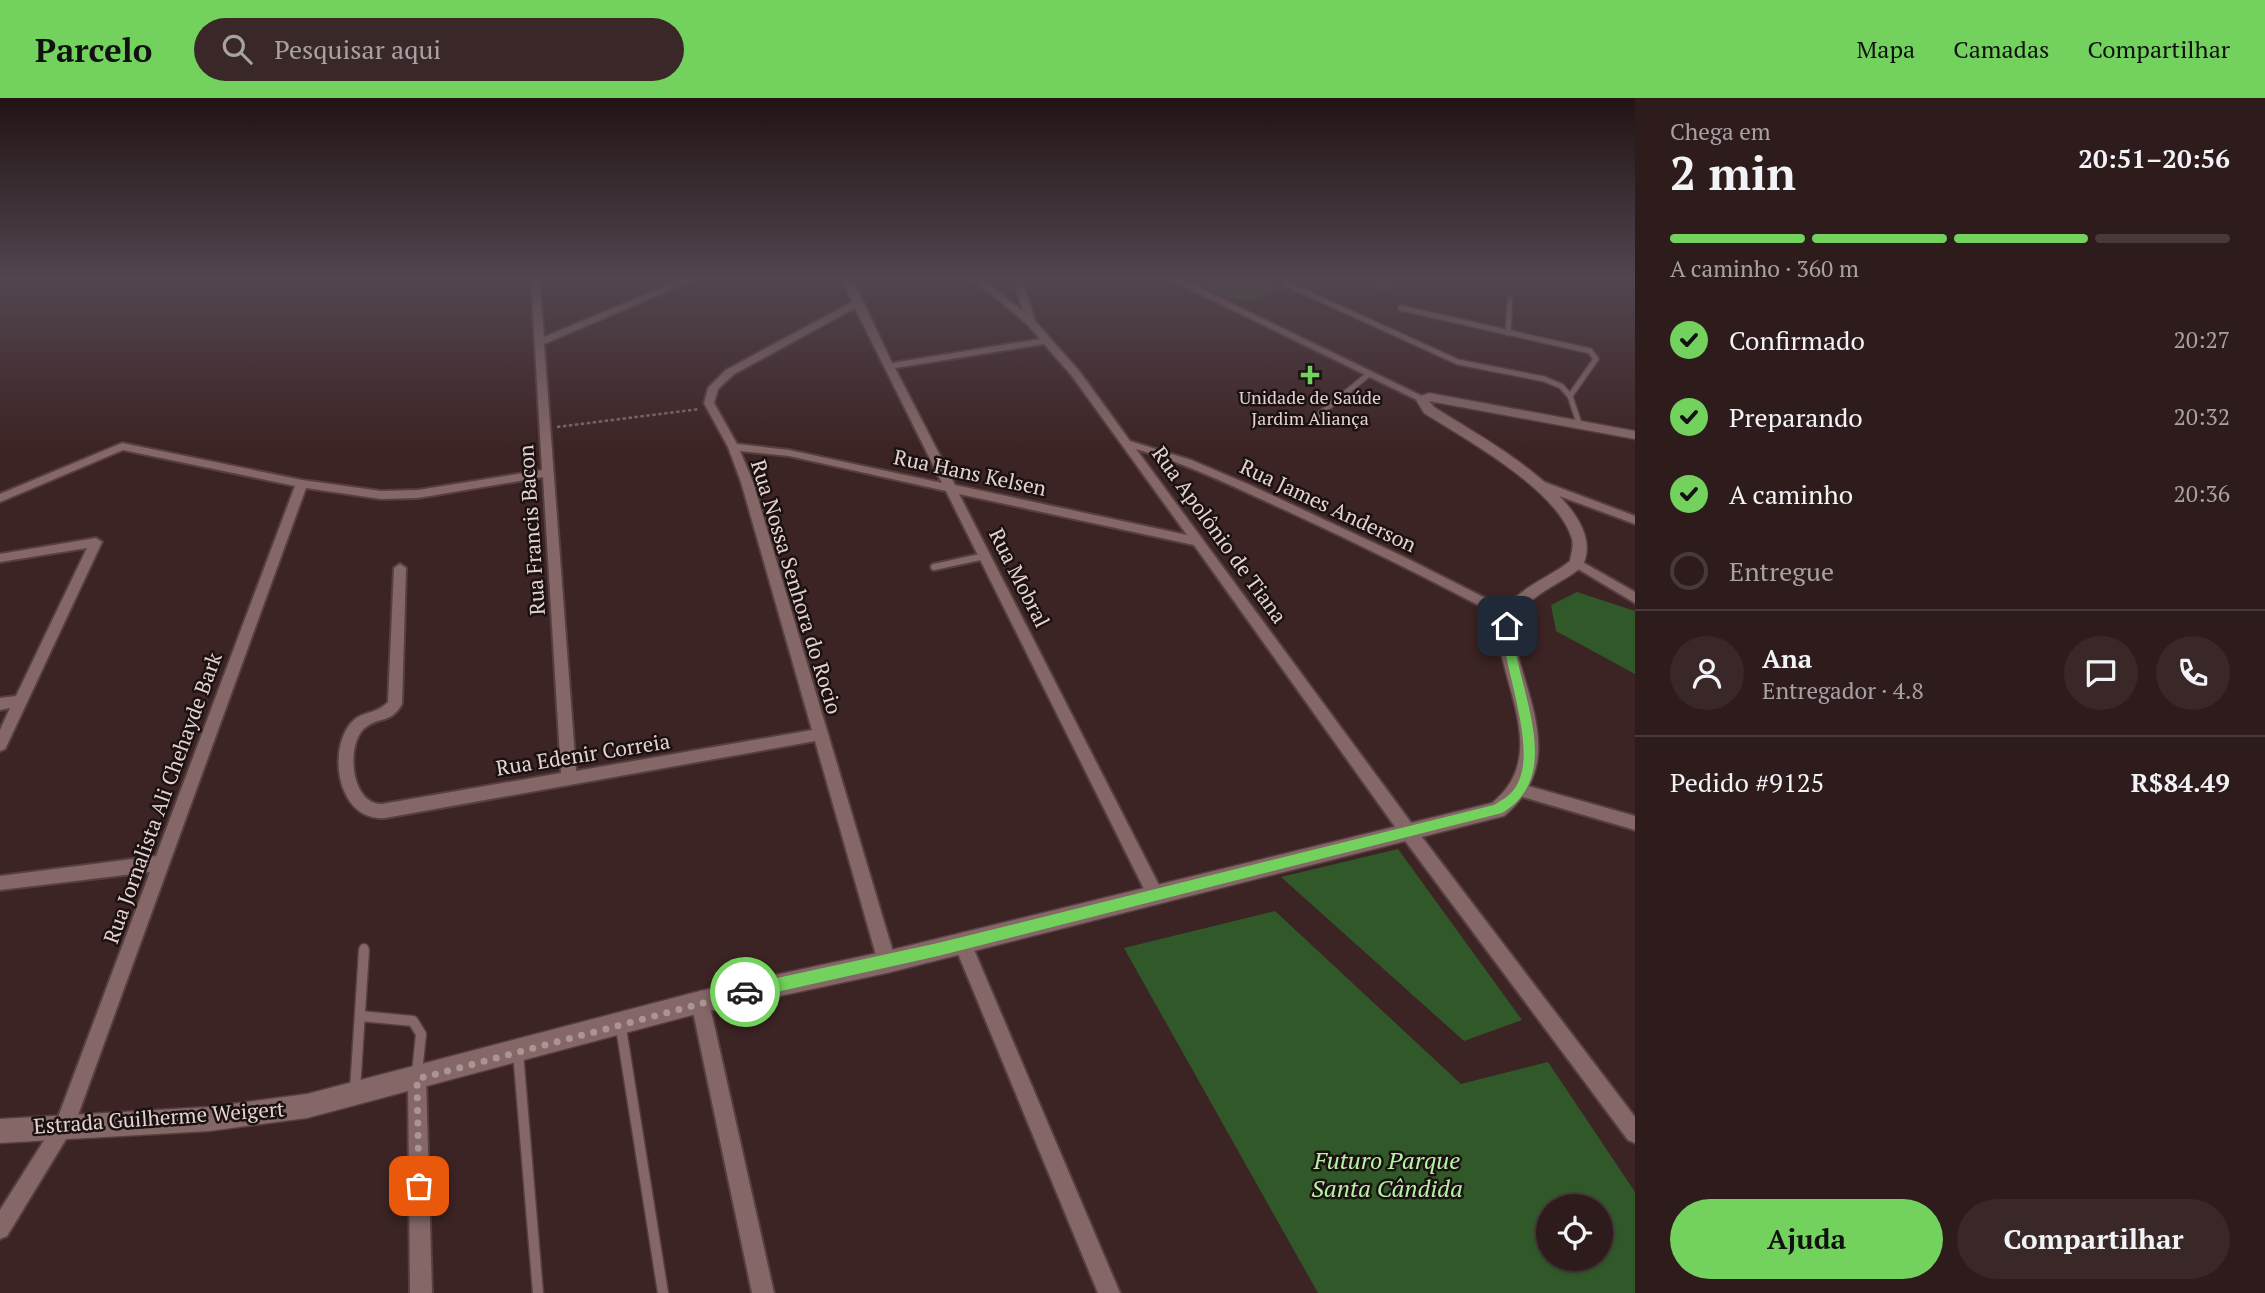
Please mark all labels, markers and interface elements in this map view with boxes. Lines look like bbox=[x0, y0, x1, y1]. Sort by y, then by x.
search box bbox=[194, 18, 684, 81]
text: Parcelo bbox=[35, 28, 152, 71]
icon: search bbox=[218, 30, 256, 68]
text: Pesquisar aqui bbox=[274, 32, 441, 66]
text: Mapa bbox=[1857, 33, 1915, 65]
text: Camadas bbox=[1953, 33, 2049, 65]
text: Compartilhar bbox=[2087, 33, 2230, 65]
text: Chega em bbox=[1670, 116, 1771, 147]
text: 20:51–20:56 bbox=[2078, 141, 2230, 175]
text: 2 min bbox=[1670, 142, 1796, 203]
text: A caminho · 360 m bbox=[1670, 253, 1859, 284]
icon: check bbox=[1670, 321, 1708, 359]
text: Confirmado bbox=[1729, 323, 1865, 357]
text: 20:27 bbox=[2173, 324, 2230, 355]
marker: Unidade de Saúde Jardim Aliança bbox=[1300, 365, 1320, 385]
place label: Unidade de Saúde Jardim Aliança bbox=[1239, 385, 1381, 430]
icon: check bbox=[1670, 398, 1708, 436]
text: Preparando bbox=[1729, 400, 1863, 434]
text: 20:32 bbox=[2173, 401, 2230, 432]
street label: Rua Apolônio de Tiana bbox=[1146, 440, 1294, 629]
street label: Rua Hans Kelsen bbox=[891, 442, 1050, 502]
street label: Rua Francis Bacon bbox=[511, 443, 551, 616]
street label: Rua James Anderson bbox=[1236, 452, 1422, 559]
street label: Rua Nossa Senhora do Rocio bbox=[745, 456, 849, 717]
icon: check bbox=[1670, 475, 1708, 513]
text: A caminho bbox=[1729, 477, 1853, 511]
text: 20:36 bbox=[2173, 478, 2230, 509]
street label: Rua Mobral bbox=[983, 523, 1057, 632]
text: Entregue bbox=[1729, 554, 1834, 588]
pin bbox=[1477, 596, 1537, 656]
icon: home bbox=[1488, 607, 1526, 645]
button: person bbox=[1670, 636, 1744, 710]
button: chat bbox=[2064, 636, 2138, 710]
button: phone bbox=[2156, 636, 2230, 710]
text: Ana bbox=[1762, 641, 1812, 675]
street label: Rua Jornalista Ali Chehayde Bark bbox=[96, 648, 228, 947]
text: Entregador · 4.8 bbox=[1762, 675, 1924, 706]
street label: Rua Edenir Correia bbox=[494, 726, 672, 782]
text: Pedido #9125 bbox=[1670, 765, 1824, 799]
text: R$84.49 bbox=[2131, 765, 2230, 799]
courier bbox=[710, 957, 780, 1027]
icon: car bbox=[726, 973, 764, 1011]
street label: Estrada Guilherme Weigert bbox=[32, 1094, 286, 1140]
park label: Futuro Parque Santa Cândida bbox=[1311, 1144, 1463, 1204]
pin bbox=[389, 1156, 449, 1216]
icon: bag bbox=[400, 1167, 438, 1205]
map controls bbox=[1536, 1194, 1613, 1271]
button: locate bbox=[1536, 1194, 1613, 1271]
button: Ajuda bbox=[1670, 1199, 1943, 1279]
button: Compartilhar bbox=[1957, 1199, 2230, 1279]

